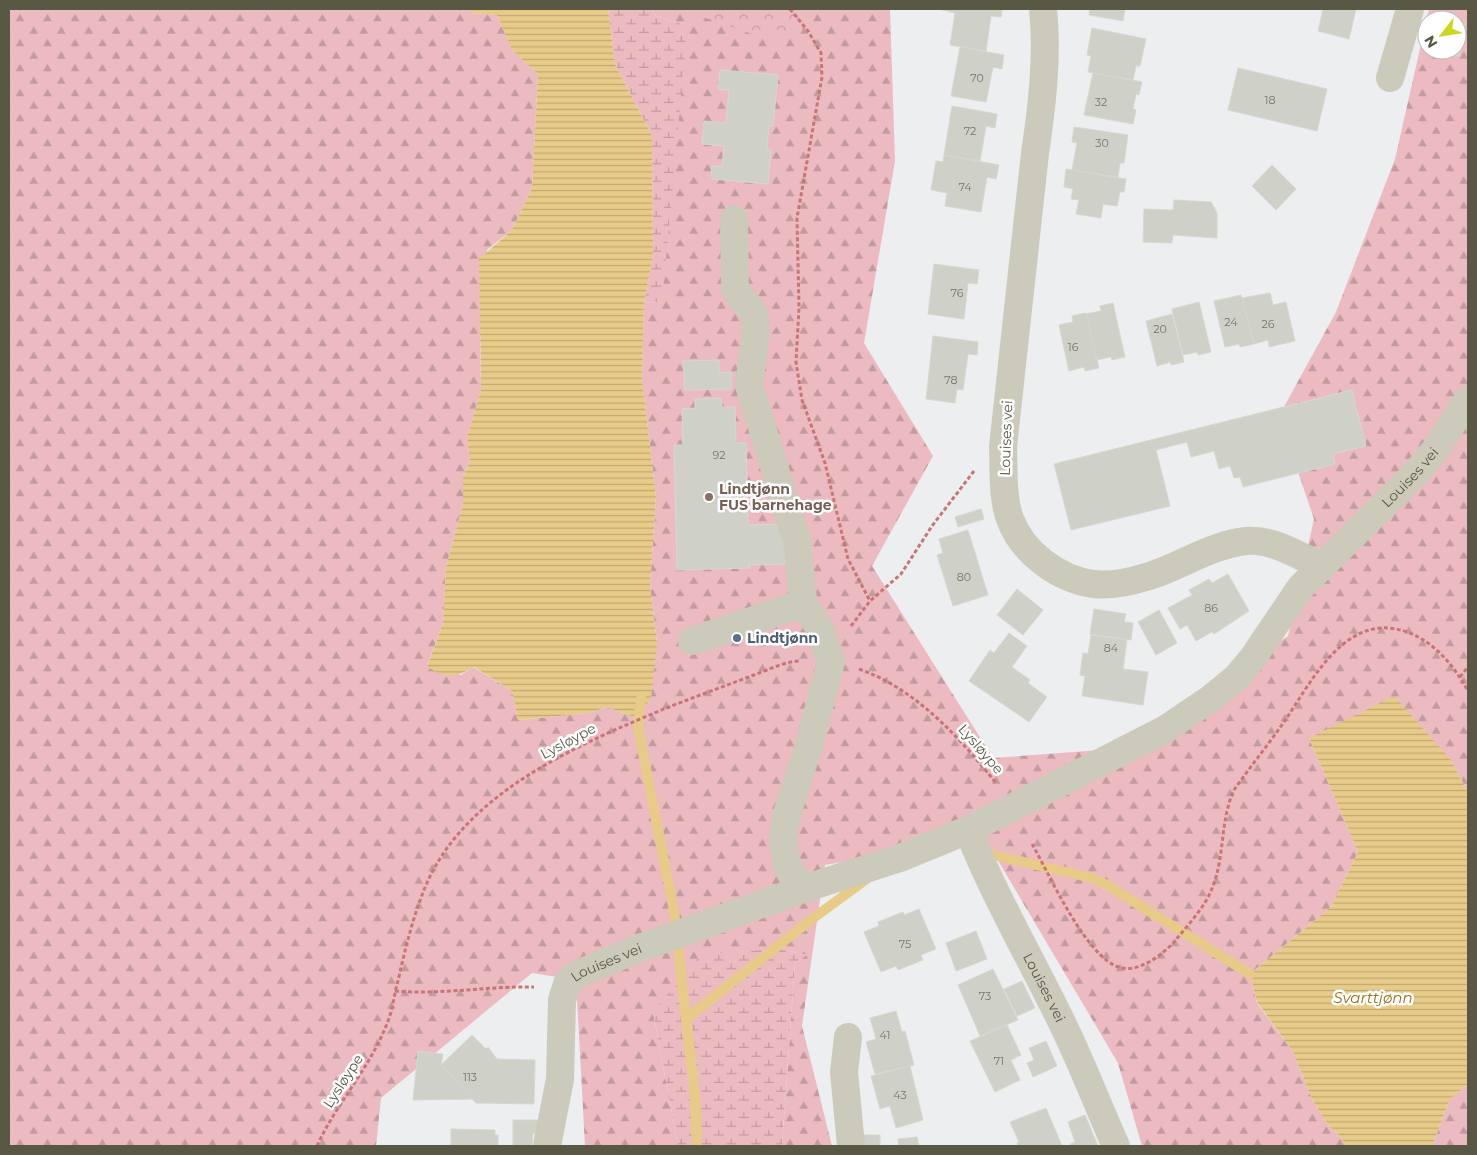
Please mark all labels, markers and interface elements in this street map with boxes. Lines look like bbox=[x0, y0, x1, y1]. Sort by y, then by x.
north arrow bbox=[1417, 10, 1467, 60]
text: N bbox=[1420, 32, 1441, 51]
house number: 70 bbox=[970, 71, 984, 85]
house number: 18 bbox=[1265, 93, 1276, 107]
house number: 32 bbox=[1095, 95, 1107, 109]
house number: 72 bbox=[964, 124, 976, 138]
house number: 30 bbox=[1095, 136, 1109, 150]
house number: 74 bbox=[958, 180, 972, 194]
house number: 76 bbox=[951, 286, 964, 300]
house number: 24 bbox=[1224, 315, 1238, 329]
house number: 26 bbox=[1262, 317, 1275, 331]
house number: 20 bbox=[1153, 322, 1167, 336]
house number: 16 bbox=[1068, 340, 1079, 354]
house number: 78 bbox=[944, 373, 958, 387]
street label: Louises vei bbox=[996, 400, 1016, 476]
street label: Louises vei bbox=[1378, 444, 1442, 511]
house number: 92 bbox=[713, 448, 725, 462]
place label: Lindtjønn FUS barnehage bbox=[719, 480, 832, 514]
marker: Lindtjønn FUS barnehage bbox=[703, 491, 715, 503]
house number: 80 bbox=[957, 570, 971, 584]
house number: 86 bbox=[1204, 601, 1218, 615]
place label: Lindtjønn bbox=[747, 629, 818, 647]
marker: Lindtjønn bbox=[731, 632, 743, 644]
house number: 84 bbox=[1104, 641, 1119, 655]
street label: Lysløype bbox=[537, 719, 599, 763]
street label: Lysløype bbox=[954, 720, 1008, 778]
house number: 75 bbox=[899, 937, 911, 951]
street label: Louises vei bbox=[567, 939, 645, 986]
street label: Louises vei bbox=[1019, 950, 1069, 1025]
water label: Svarttjønn bbox=[1333, 988, 1413, 1007]
house number: 73 bbox=[979, 989, 991, 1003]
house number: 41 bbox=[880, 1028, 890, 1042]
street label: Lysløype bbox=[319, 1051, 367, 1111]
house number: 71 bbox=[994, 1054, 1004, 1068]
house number: 113 bbox=[463, 1070, 477, 1084]
house number: 43 bbox=[893, 1088, 907, 1102]

